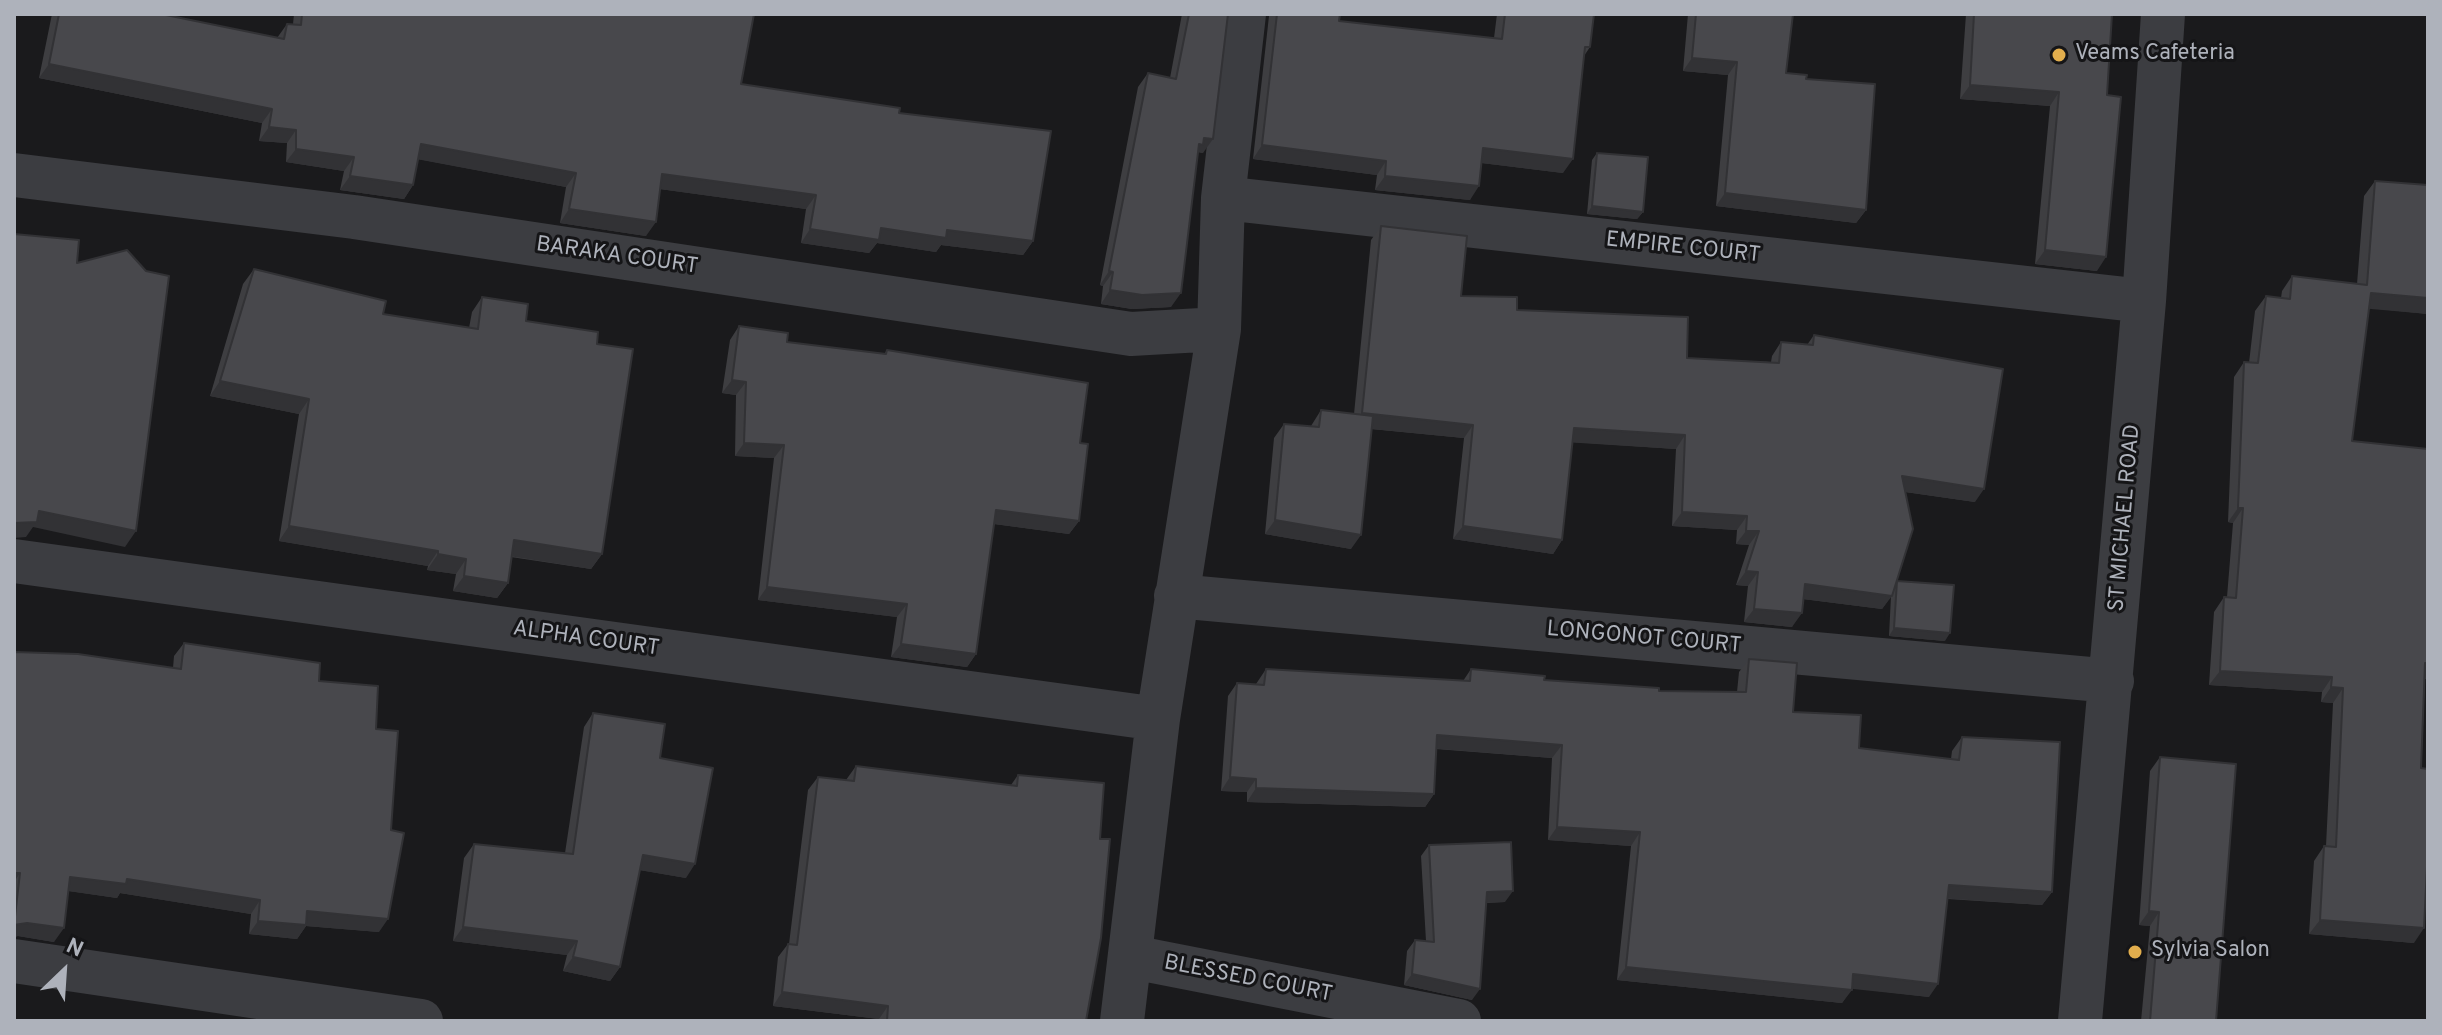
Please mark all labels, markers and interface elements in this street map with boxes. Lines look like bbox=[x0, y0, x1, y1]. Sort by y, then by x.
place label: Veams Cafeteria bbox=[2075, 42, 2235, 68]
marker: Veams Cafeteria bbox=[2050, 46, 2068, 64]
street label: EMPIRE COURT bbox=[1604, 228, 1762, 270]
street label: BARAKA COURT bbox=[534, 233, 700, 281]
street label: ST MICHAEL ROAD bbox=[2105, 423, 2147, 613]
street label: ALPHA COURT bbox=[511, 617, 661, 663]
street label: LONGONOT COURT bbox=[1545, 617, 1743, 661]
north arrow bbox=[24, 931, 104, 1011]
text: N bbox=[61, 933, 87, 964]
place label: Sylvia Salon bbox=[2151, 939, 2270, 965]
marker: Sylvia Salon bbox=[2126, 943, 2144, 961]
street label: BLESSED COURT bbox=[1161, 951, 1335, 1009]

